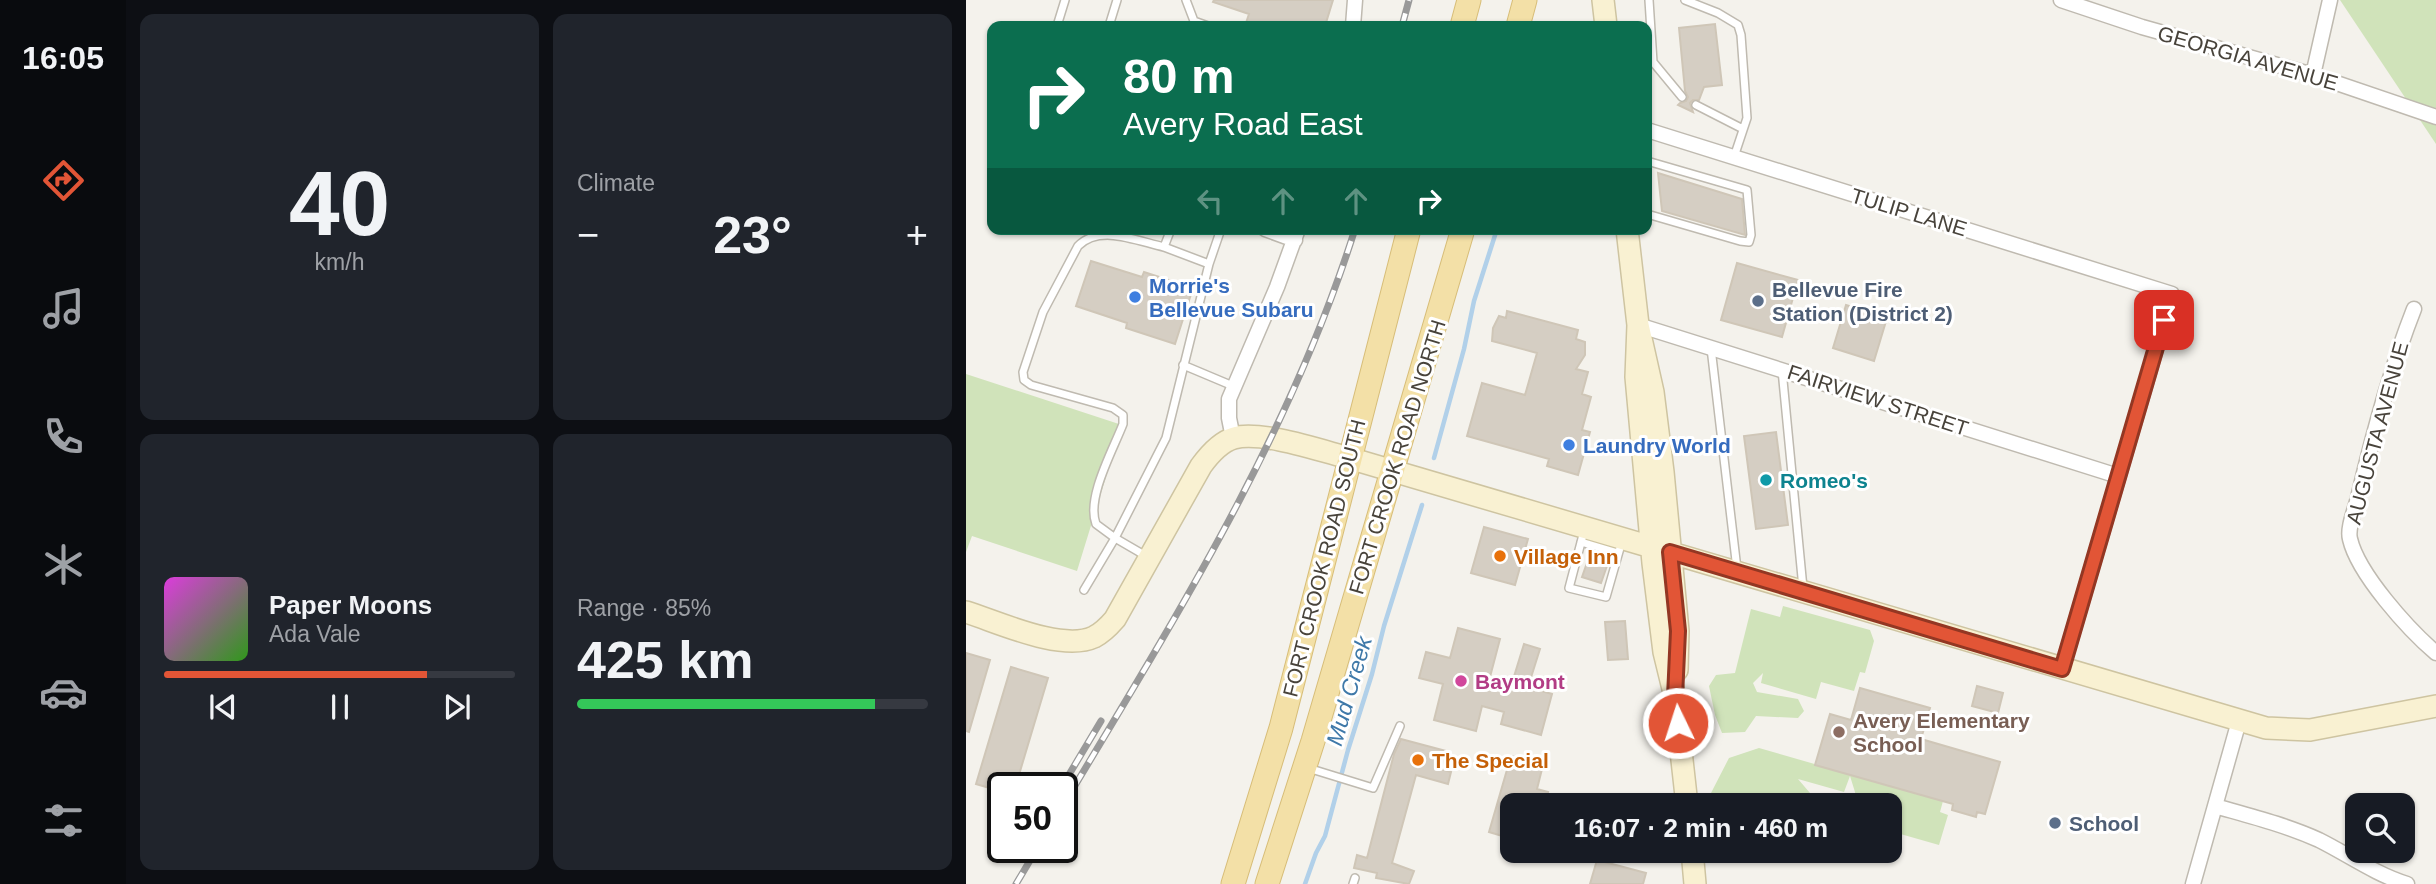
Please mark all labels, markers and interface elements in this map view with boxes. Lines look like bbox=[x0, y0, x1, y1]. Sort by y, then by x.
street label: GEORGIA AVENUE bbox=[2155, 21, 2341, 95]
text: 16:05 bbox=[22, 40, 104, 76]
icon: right bbox=[1008, 49, 1099, 140]
text: 80 m bbox=[1123, 49, 1235, 103]
text: Avery Road East bbox=[1123, 106, 1363, 142]
text: 40 bbox=[289, 153, 390, 254]
icon: directions bbox=[39, 156, 88, 205]
text: Climate bbox=[577, 170, 655, 196]
icon: left bbox=[1191, 182, 1229, 220]
icon: ahead bbox=[1264, 182, 1302, 220]
icon: ahead bbox=[1337, 182, 1375, 220]
icon: right bbox=[1410, 182, 1448, 220]
street label: TULIP LANE bbox=[1848, 183, 1970, 241]
text: 23° bbox=[713, 206, 792, 264]
text: − bbox=[577, 214, 599, 256]
text: + bbox=[906, 214, 928, 256]
text: km/h bbox=[315, 249, 364, 275]
place label: Morrie's Bellevue Subaru bbox=[1149, 274, 1314, 321]
place label: Bellevue Fire Station (District 2) bbox=[1772, 278, 1953, 325]
icon: music bbox=[39, 284, 88, 333]
marker: Morrie's Bellevue Subaru bbox=[1127, 289, 1143, 305]
pin bbox=[2134, 290, 2194, 350]
marker: Bellevue Fire Station (District 2) bbox=[1750, 293, 1766, 309]
icon: arrive bbox=[2145, 301, 2183, 339]
street label: FORT CROOK ROAD NORTH bbox=[1344, 317, 1450, 597]
street label: AUGUSTA AVENUE bbox=[2342, 339, 2412, 527]
street label: FAIRVIEW STREET bbox=[1785, 360, 1971, 440]
icon: phone bbox=[39, 412, 88, 461]
street label: FORT CROOK ROAD SOUTH bbox=[1278, 417, 1370, 699]
place label: Laundry World bbox=[1583, 434, 1731, 457]
marker: Laundry World bbox=[1561, 437, 1577, 453]
place label: Romeo's bbox=[1780, 469, 1868, 492]
marker: Romeo's bbox=[1758, 472, 1774, 488]
icon: climate bbox=[39, 540, 88, 589]
place label: Village Inn bbox=[1514, 545, 1619, 568]
marker: Village Inn bbox=[1492, 548, 1508, 564]
text: Paper Moons bbox=[269, 590, 432, 620]
text: Range · 85% bbox=[577, 595, 711, 621]
text: Ada Vale bbox=[269, 621, 361, 647]
text: 425 km bbox=[577, 631, 753, 689]
water label: Mud Creek bbox=[1321, 632, 1377, 749]
icon: car bbox=[39, 668, 88, 717]
place label: Baymont bbox=[1475, 670, 1565, 693]
marker: Baymont bbox=[1453, 673, 1469, 689]
position arrow bbox=[1641, 686, 1715, 760]
icon: previous bbox=[204, 688, 242, 726]
icon: pause bbox=[321, 688, 359, 726]
icon: next bbox=[438, 688, 476, 726]
place label: Avery Elementary School bbox=[1853, 709, 2030, 756]
marker: Avery Elementary School bbox=[1831, 724, 1847, 740]
place label: The Special bbox=[1432, 749, 1549, 772]
marker: The Special bbox=[1410, 752, 1426, 768]
speed limit sign: 50 bbox=[987, 772, 1078, 863]
map controls bbox=[2345, 793, 2415, 863]
button: search bbox=[2345, 793, 2415, 863]
icon: filters bbox=[39, 796, 88, 845]
place label: School bbox=[2069, 812, 2139, 835]
text: 16:07 · 2 min · 460 m bbox=[1574, 813, 1828, 843]
marker: School bbox=[2047, 815, 2063, 831]

